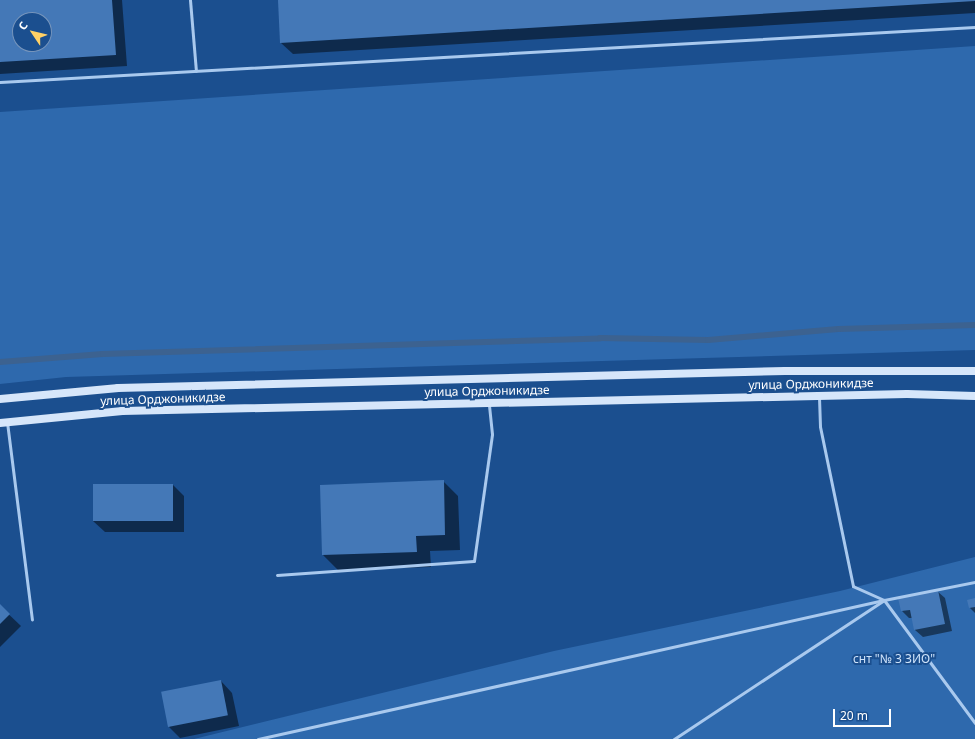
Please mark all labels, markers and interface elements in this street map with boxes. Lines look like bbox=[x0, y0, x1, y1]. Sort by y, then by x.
north arrow bbox=[12, 12, 52, 52]
text: С bbox=[14, 18, 31, 33]
street label: улица Орджоникидзе bbox=[748, 376, 874, 392]
street label: улица Орджоникидзе bbox=[424, 383, 550, 399]
street label: улица Орджоникидзе bbox=[100, 390, 226, 408]
park label: снт "№ 3 ЗИО" bbox=[853, 652, 935, 666]
scale bar bbox=[835, 701, 893, 727]
text: 20 m bbox=[840, 707, 868, 724]

